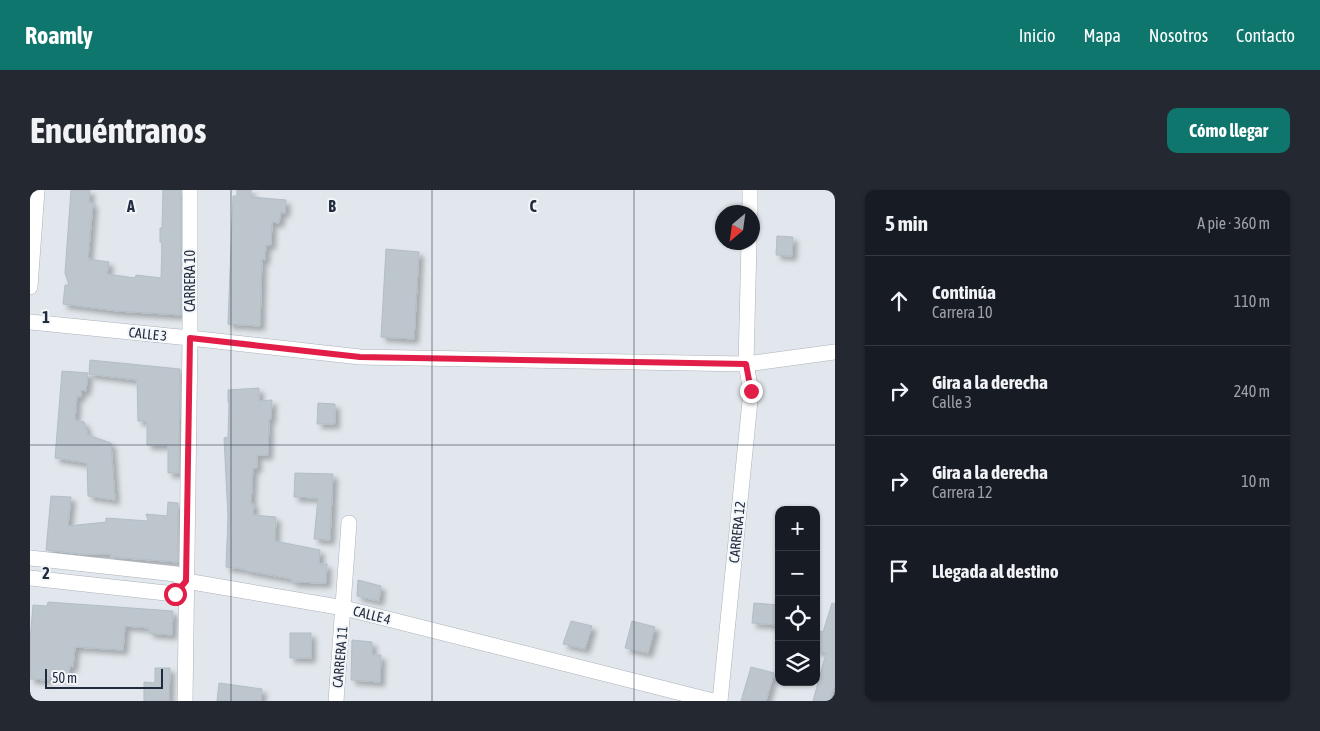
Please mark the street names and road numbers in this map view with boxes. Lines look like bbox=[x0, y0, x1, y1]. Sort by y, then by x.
street label: CARRERA 10 bbox=[182, 250, 198, 312]
street label: CALLE 3 bbox=[128, 324, 168, 344]
street label: CARRERA 12 bbox=[726, 500, 748, 564]
street label: CALLE 4 bbox=[351, 603, 393, 628]
street label: CARRERA 11 bbox=[329, 625, 351, 689]

